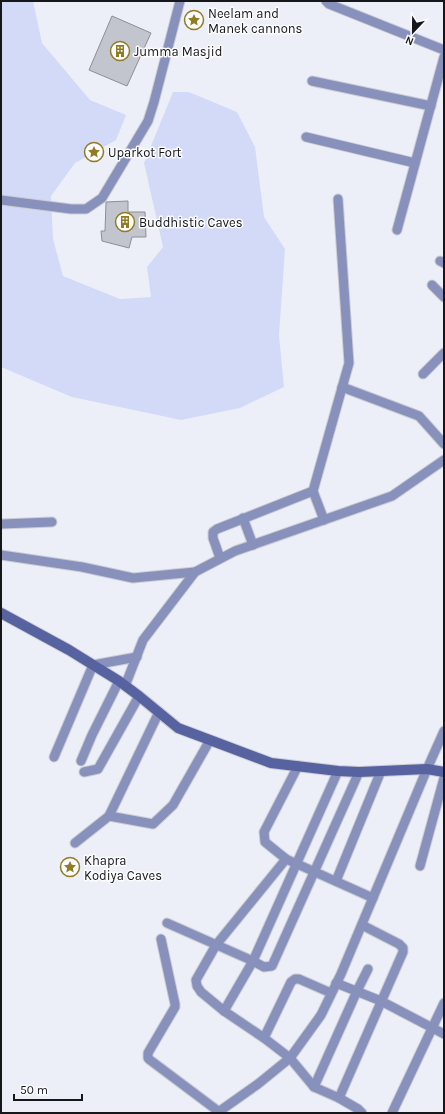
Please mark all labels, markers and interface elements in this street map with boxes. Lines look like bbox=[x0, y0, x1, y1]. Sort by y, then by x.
place label: Neelam and Manek cannons bbox=[208, 6, 303, 36]
place icon: Neelam and Manek cannons bbox=[183, 9, 205, 31]
north arrow bbox=[393, 12, 433, 52]
text: N bbox=[403, 33, 416, 48]
building icon: Jumma Masjid bbox=[109, 40, 131, 62]
place label: Jumma Masjid bbox=[134, 44, 222, 59]
place icon: Uparkot Fort bbox=[83, 141, 105, 163]
place label: Uparkot Fort bbox=[108, 145, 182, 160]
building icon: Buddhistic Caves bbox=[114, 211, 136, 233]
place label: Buddhistic Caves bbox=[139, 215, 243, 230]
place label: Khapra Kodiya Caves bbox=[84, 853, 162, 883]
place icon: Khapra Kodiya Caves bbox=[59, 856, 81, 878]
scale bar bbox=[14, 1076, 82, 1102]
text: 50 m bbox=[20, 1083, 48, 1097]

